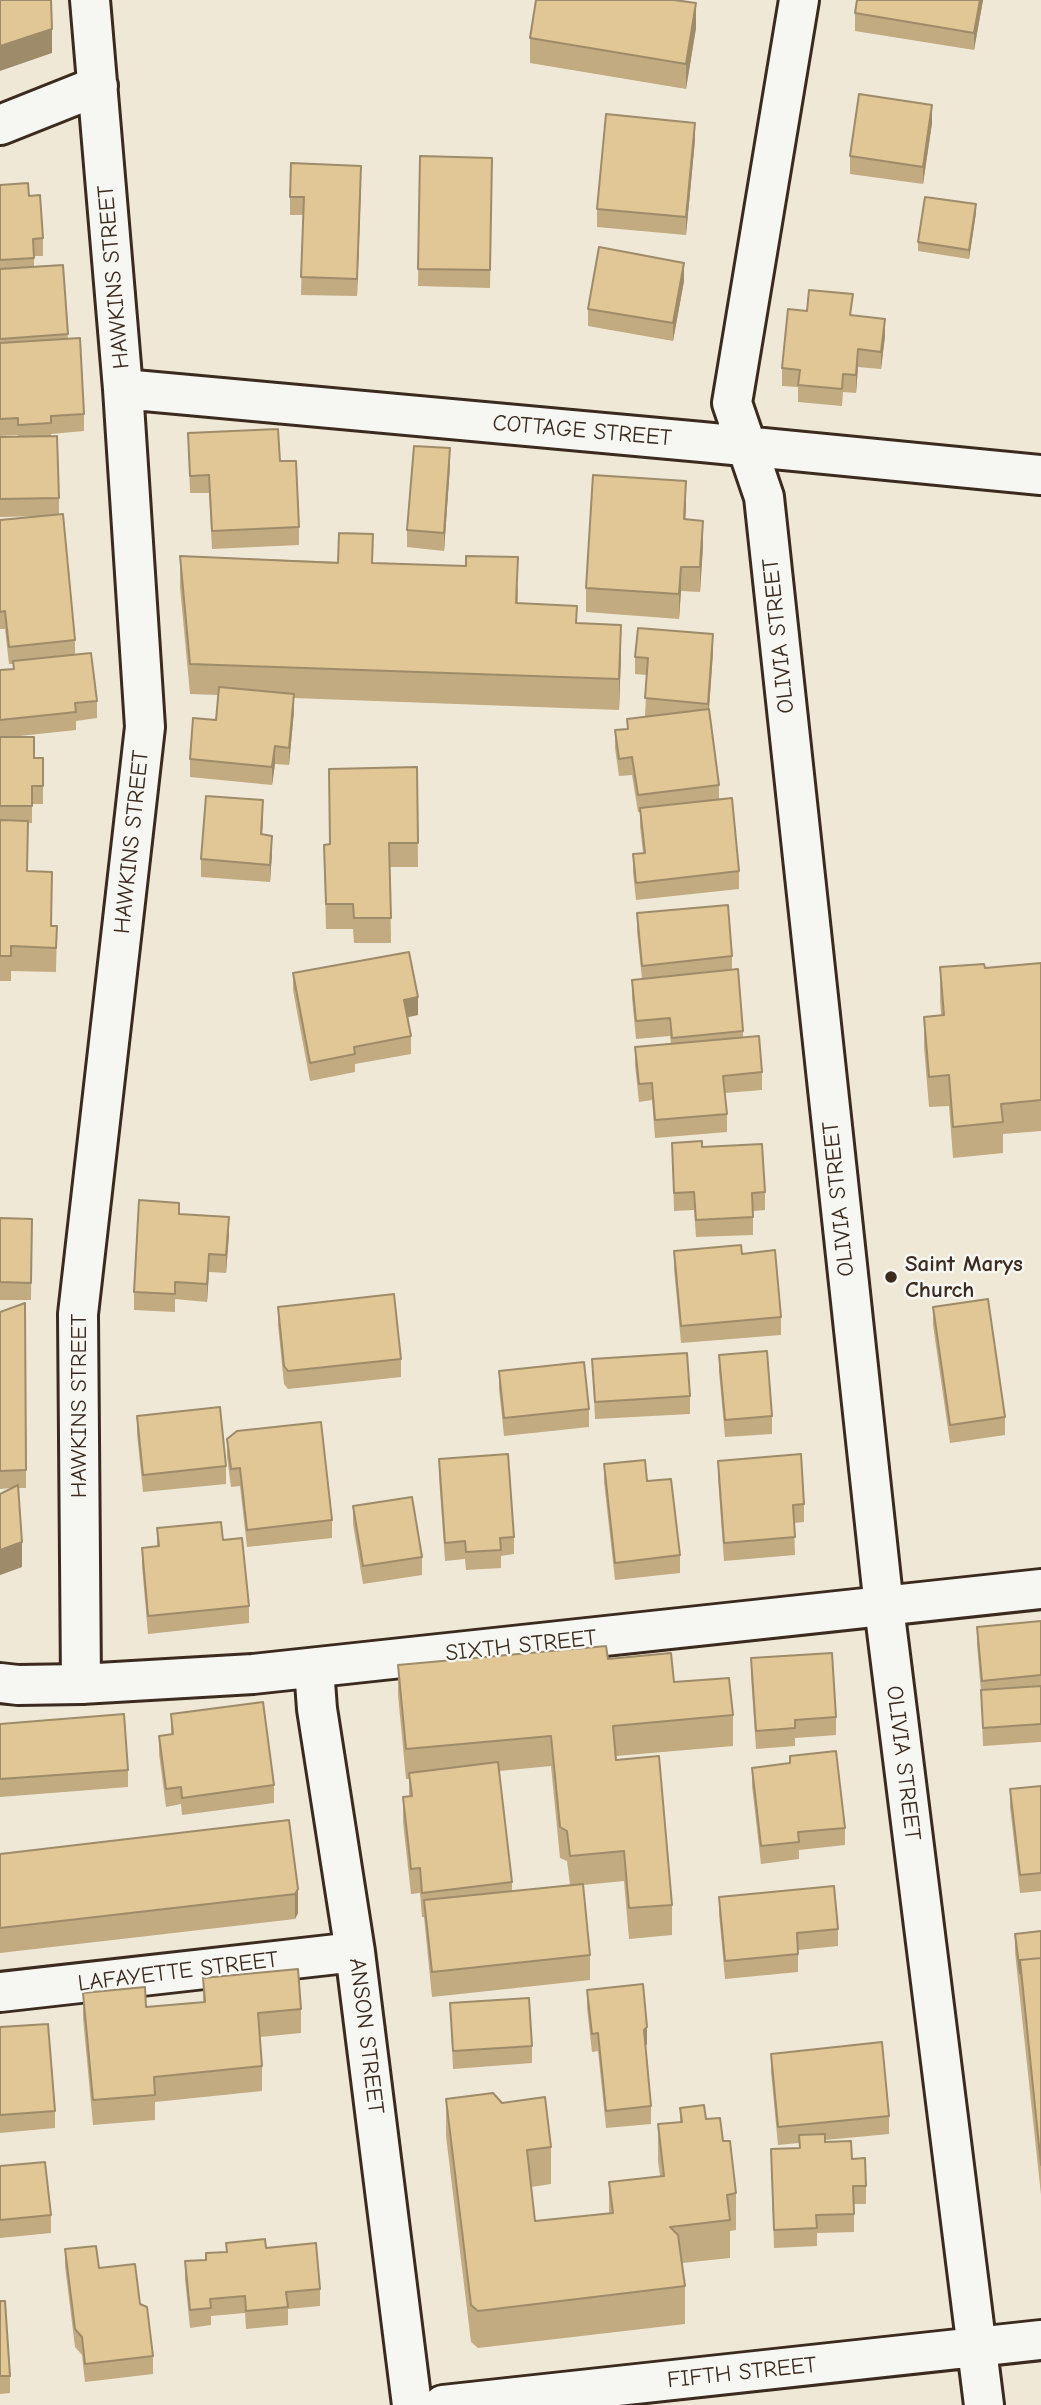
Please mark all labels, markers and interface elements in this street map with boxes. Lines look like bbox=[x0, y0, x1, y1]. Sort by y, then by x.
street label: HAWKINS STREET bbox=[92, 184, 136, 370]
street label: COTTAGE STREET bbox=[491, 409, 673, 453]
street label: OLIVIA STREET bbox=[757, 557, 801, 715]
street label: HAWKINS STREET bbox=[109, 749, 155, 935]
street label: OLIVIA STREET bbox=[817, 1120, 861, 1278]
place label: Saint Marys Church bbox=[905, 1250, 1023, 1304]
marker: Saint Marys Church bbox=[883, 1269, 899, 1285]
street label: HAWKINS STREET bbox=[65, 1314, 93, 1498]
street label: SIXTH STREET bbox=[444, 1624, 598, 1668]
street label: OLIVIA STREET bbox=[880, 1684, 926, 1842]
street label: LAFAYETTE STREET bbox=[76, 1946, 280, 1998]
street label: ANSON STREET bbox=[343, 1956, 389, 2116]
street label: FIFTH STREET bbox=[666, 2351, 818, 2395]

